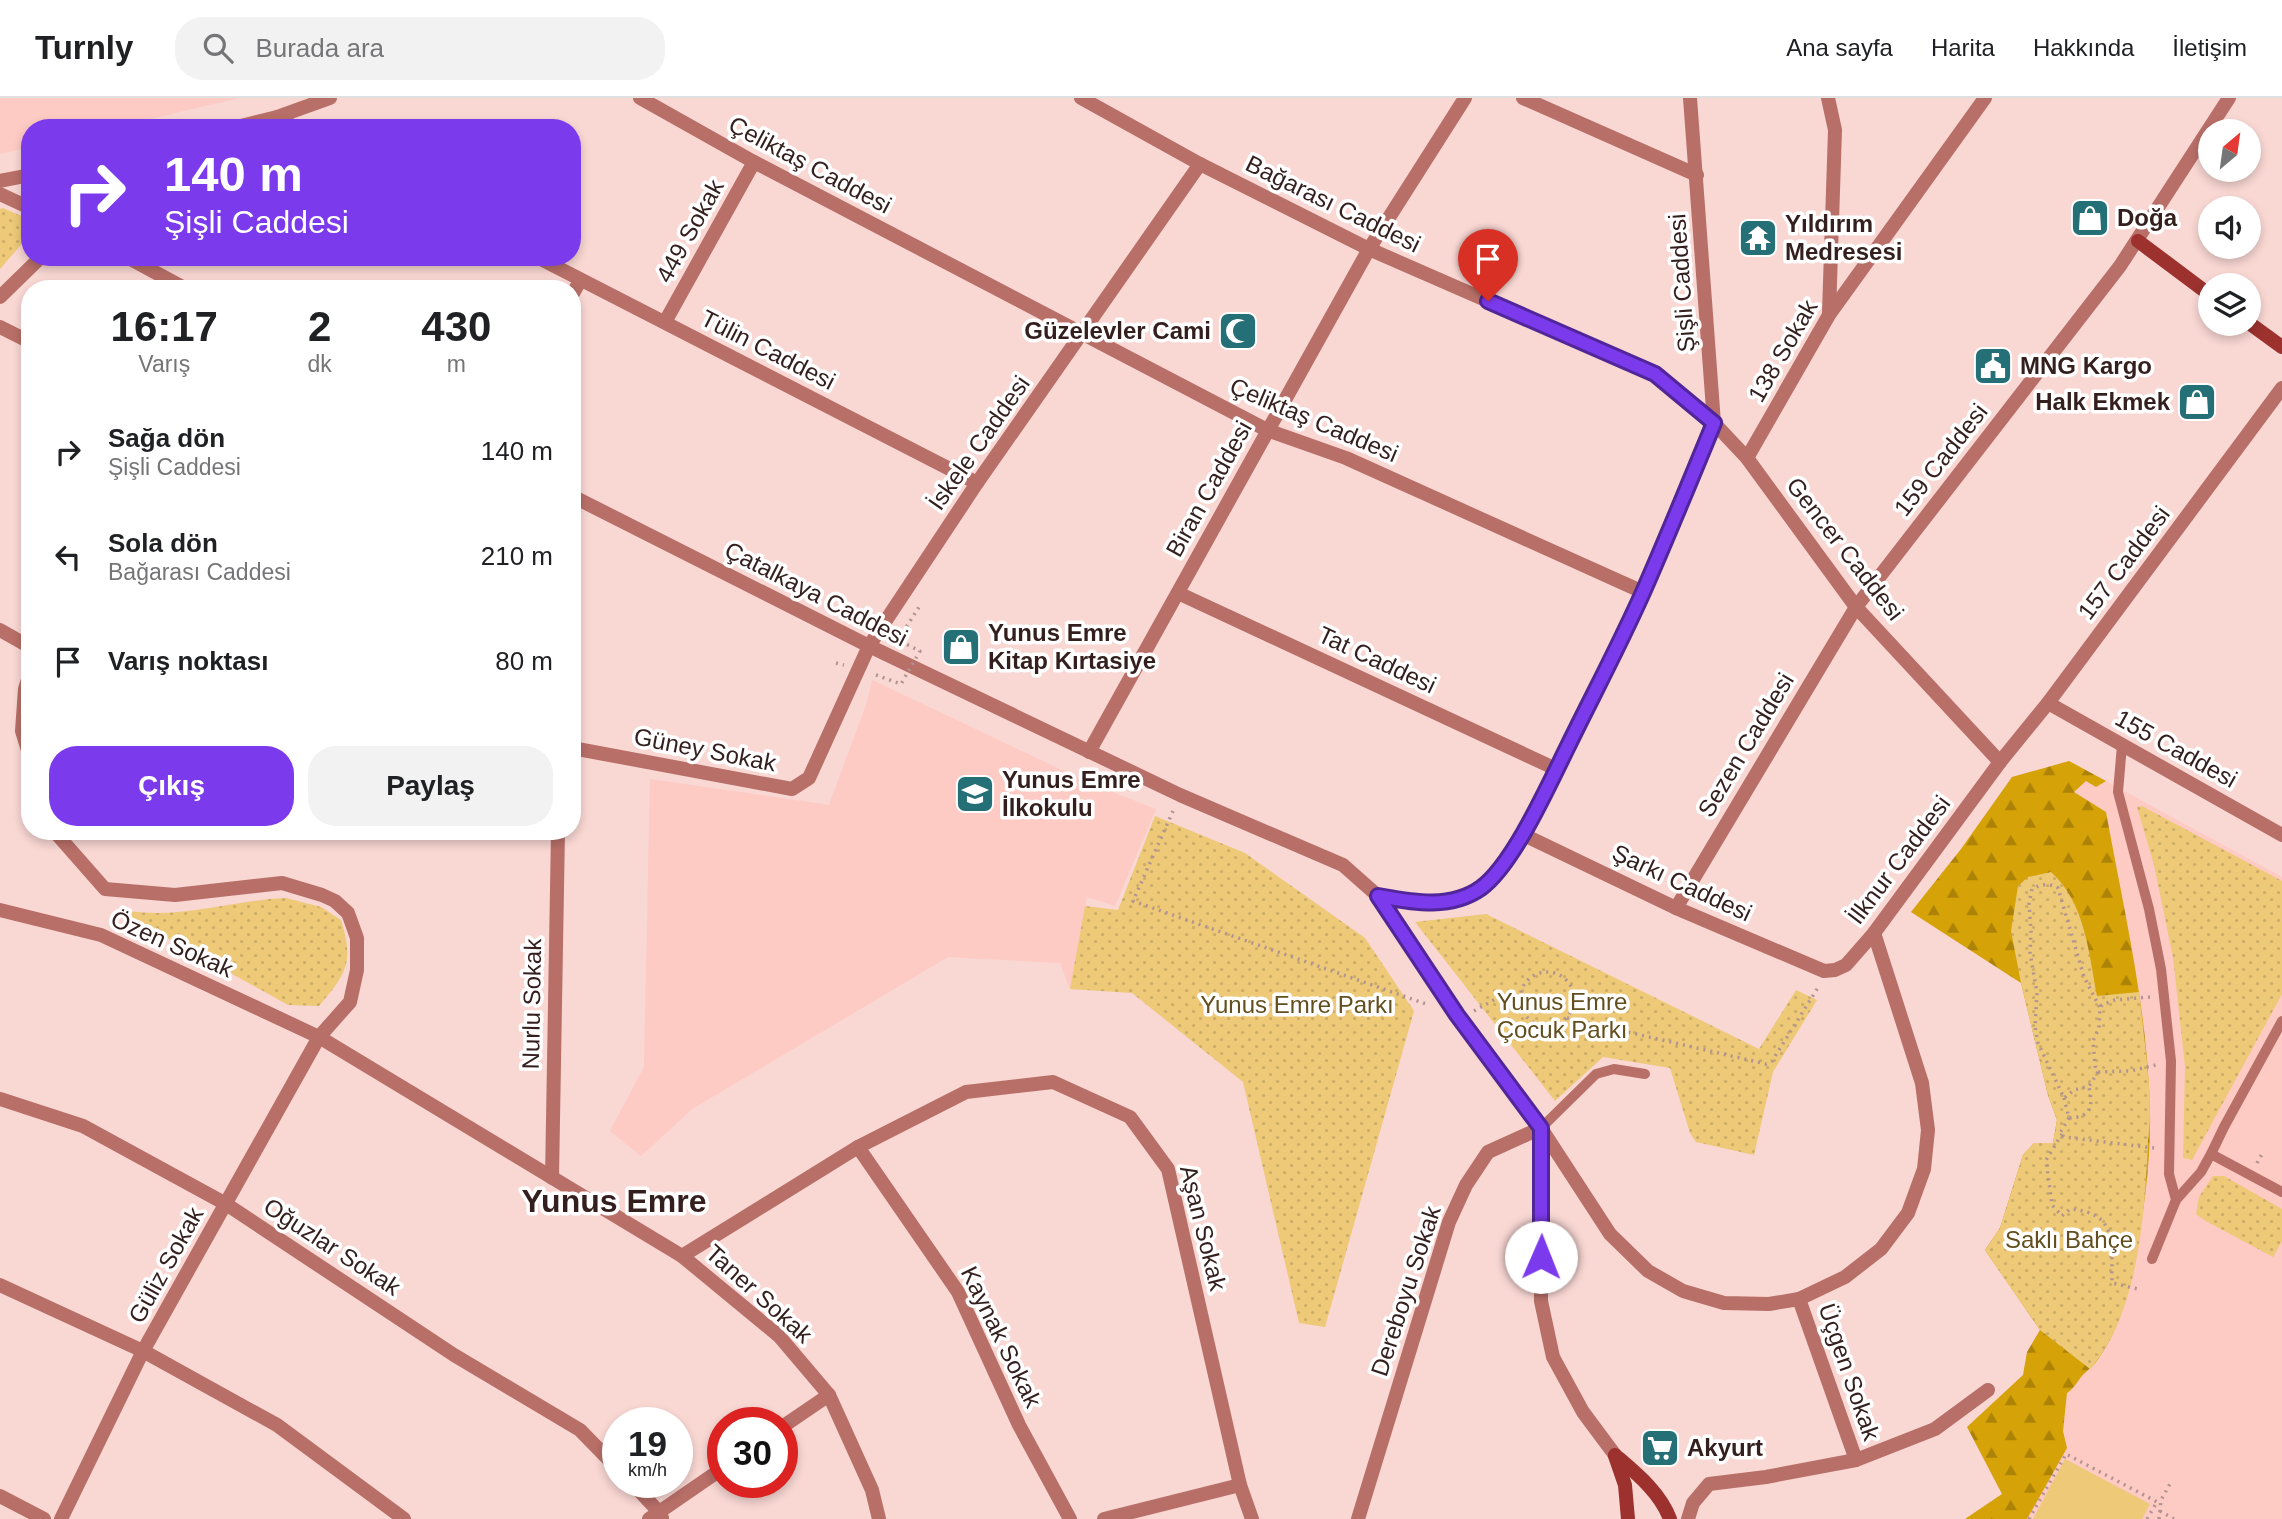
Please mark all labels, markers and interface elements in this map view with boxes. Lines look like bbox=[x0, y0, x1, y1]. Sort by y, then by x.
search box bbox=[175, 17, 665, 80]
text: Turnly bbox=[35, 29, 133, 66]
icon: search bbox=[199, 29, 237, 67]
text: Burada ara bbox=[255, 33, 384, 63]
text: Ana sayfa bbox=[1786, 34, 1893, 61]
text: Harita bbox=[1931, 34, 1995, 61]
text: Hakkında bbox=[2033, 34, 2134, 61]
text: İletişim bbox=[2172, 34, 2247, 61]
street label: Çeliktaş Caddesi bbox=[724, 110, 896, 219]
north arrow bbox=[2198, 119, 2261, 182]
map controls bbox=[2198, 119, 2261, 336]
icon: right bbox=[49, 147, 140, 238]
text: 140 m bbox=[164, 147, 303, 201]
street label: Bağarası Caddesi bbox=[1242, 150, 1425, 258]
street label: 449 Sokak bbox=[650, 174, 729, 287]
button: sound bbox=[2198, 196, 2261, 259]
shop icon: Doğa bbox=[2069, 197, 2111, 239]
text: Şişli Caddesi bbox=[164, 204, 349, 240]
place label: Doğa bbox=[2117, 204, 2178, 231]
place label: Yıldırım Medresesi bbox=[1785, 210, 1902, 265]
street label: Şişli Caddesi bbox=[1663, 213, 1700, 353]
temple icon: Yıldırım Medresesi bbox=[1737, 217, 1779, 259]
pin bbox=[1458, 229, 1518, 301]
icon: arrive bbox=[1469, 240, 1507, 278]
button: layers bbox=[2198, 273, 2261, 336]
street label: 138 Sokak bbox=[1743, 294, 1823, 407]
text: 16:17 bbox=[111, 303, 218, 350]
text: 2 bbox=[308, 303, 331, 350]
text: 430 bbox=[421, 303, 491, 350]
street label: Tülin Caddesi bbox=[697, 304, 840, 395]
mosque icon: Güzelevler Cami bbox=[1217, 310, 1259, 352]
place label: Güzelevler Cami bbox=[1024, 317, 1211, 344]
public building icon: MNG Kargo bbox=[1972, 345, 2014, 387]
text: Varış bbox=[138, 351, 190, 377]
text: dk bbox=[308, 351, 332, 377]
text: m bbox=[447, 351, 466, 377]
place label: MNG Kargo bbox=[2020, 352, 2152, 379]
street label: İskele Caddesi bbox=[922, 370, 1035, 515]
street label: Çeliktaş Caddesi bbox=[1226, 372, 1402, 467]
shop icon: Halk Ekmek bbox=[2176, 381, 2218, 423]
place label: Halk Ekmek bbox=[2035, 388, 2171, 415]
street label: 159 Caddesi bbox=[1888, 398, 1993, 521]
street label: Biran Caddesi bbox=[1160, 416, 1257, 561]
text: Sağa dön bbox=[108, 423, 225, 453]
icon: right bbox=[49, 433, 87, 471]
text: 140 m bbox=[481, 436, 553, 466]
text: Şişli Caddesi bbox=[108, 454, 241, 480]
street label: Gencer Caddesi bbox=[1781, 472, 1909, 625]
street label: 157 Caddesi bbox=[2072, 501, 2175, 625]
text: Sola dön bbox=[108, 528, 218, 558]
street label: Çatalkaya Caddesi bbox=[720, 536, 912, 651]
icon: left bbox=[49, 538, 87, 576]
text: 210 m bbox=[481, 541, 553, 571]
text: Bağarası Caddesi bbox=[108, 559, 291, 585]
place label: Yunus Emre Kitap Kırtasiye bbox=[988, 619, 1156, 674]
street label: Tat Caddesi bbox=[1314, 621, 1440, 699]
shop icon: Yunus Emre Kitap Kırtasiye bbox=[940, 626, 982, 668]
icon: arrive bbox=[49, 643, 87, 681]
text: Varış noktası bbox=[108, 646, 268, 676]
text: 80 m bbox=[495, 646, 553, 676]
street label: Sezen Caddesi bbox=[1692, 668, 1799, 821]
street label: 155 Caddesi bbox=[2111, 704, 2242, 793]
street label: Güney Sokak bbox=[632, 723, 779, 777]
button: Çıkış bbox=[49, 746, 294, 826]
button: Paylaş bbox=[308, 746, 553, 826]
place label: Yunus Emre İlkokulu bbox=[1002, 766, 1141, 821]
school or university icon: Yunus Emre İlkokulu bbox=[954, 773, 996, 815]
street label: İlknur Caddesi bbox=[1842, 790, 1956, 929]
street label: Şarkı Caddesi bbox=[1608, 838, 1756, 927]
street label: Özen Sokak bbox=[107, 905, 238, 983]
street label: Nurlu Sokak bbox=[517, 937, 546, 1070]
park label: Yunus Emre Çocuk Parkı bbox=[1497, 988, 1627, 1043]
park label: Yunus Emre Parkı bbox=[1200, 991, 1394, 1018]
street label: Aşan Sokak bbox=[1175, 1162, 1232, 1294]
district label: Yunus Emre bbox=[522, 1183, 706, 1219]
street label: Oğuzlar Sokak bbox=[259, 1192, 406, 1301]
street label: Güliz Sokak bbox=[123, 1201, 209, 1327]
street label: Dereboyu Sokak bbox=[1365, 1201, 1446, 1379]
position arrow bbox=[1504, 1220, 1578, 1294]
park label: Saklı Bahçe bbox=[2005, 1226, 2133, 1253]
street label: Taner Sokak bbox=[701, 1239, 819, 1349]
street label: Kaynak Sokak bbox=[956, 1262, 1048, 1413]
street label: Üçgen Sokak bbox=[1813, 1300, 1886, 1445]
speed limit sign: 30 bbox=[707, 1407, 798, 1498]
text: 19 bbox=[628, 1424, 667, 1463]
supermarket icon: Akyurt bbox=[1639, 1427, 1681, 1469]
place label: Akyurt bbox=[1687, 1434, 1763, 1461]
text: km/h bbox=[628, 1460, 667, 1480]

